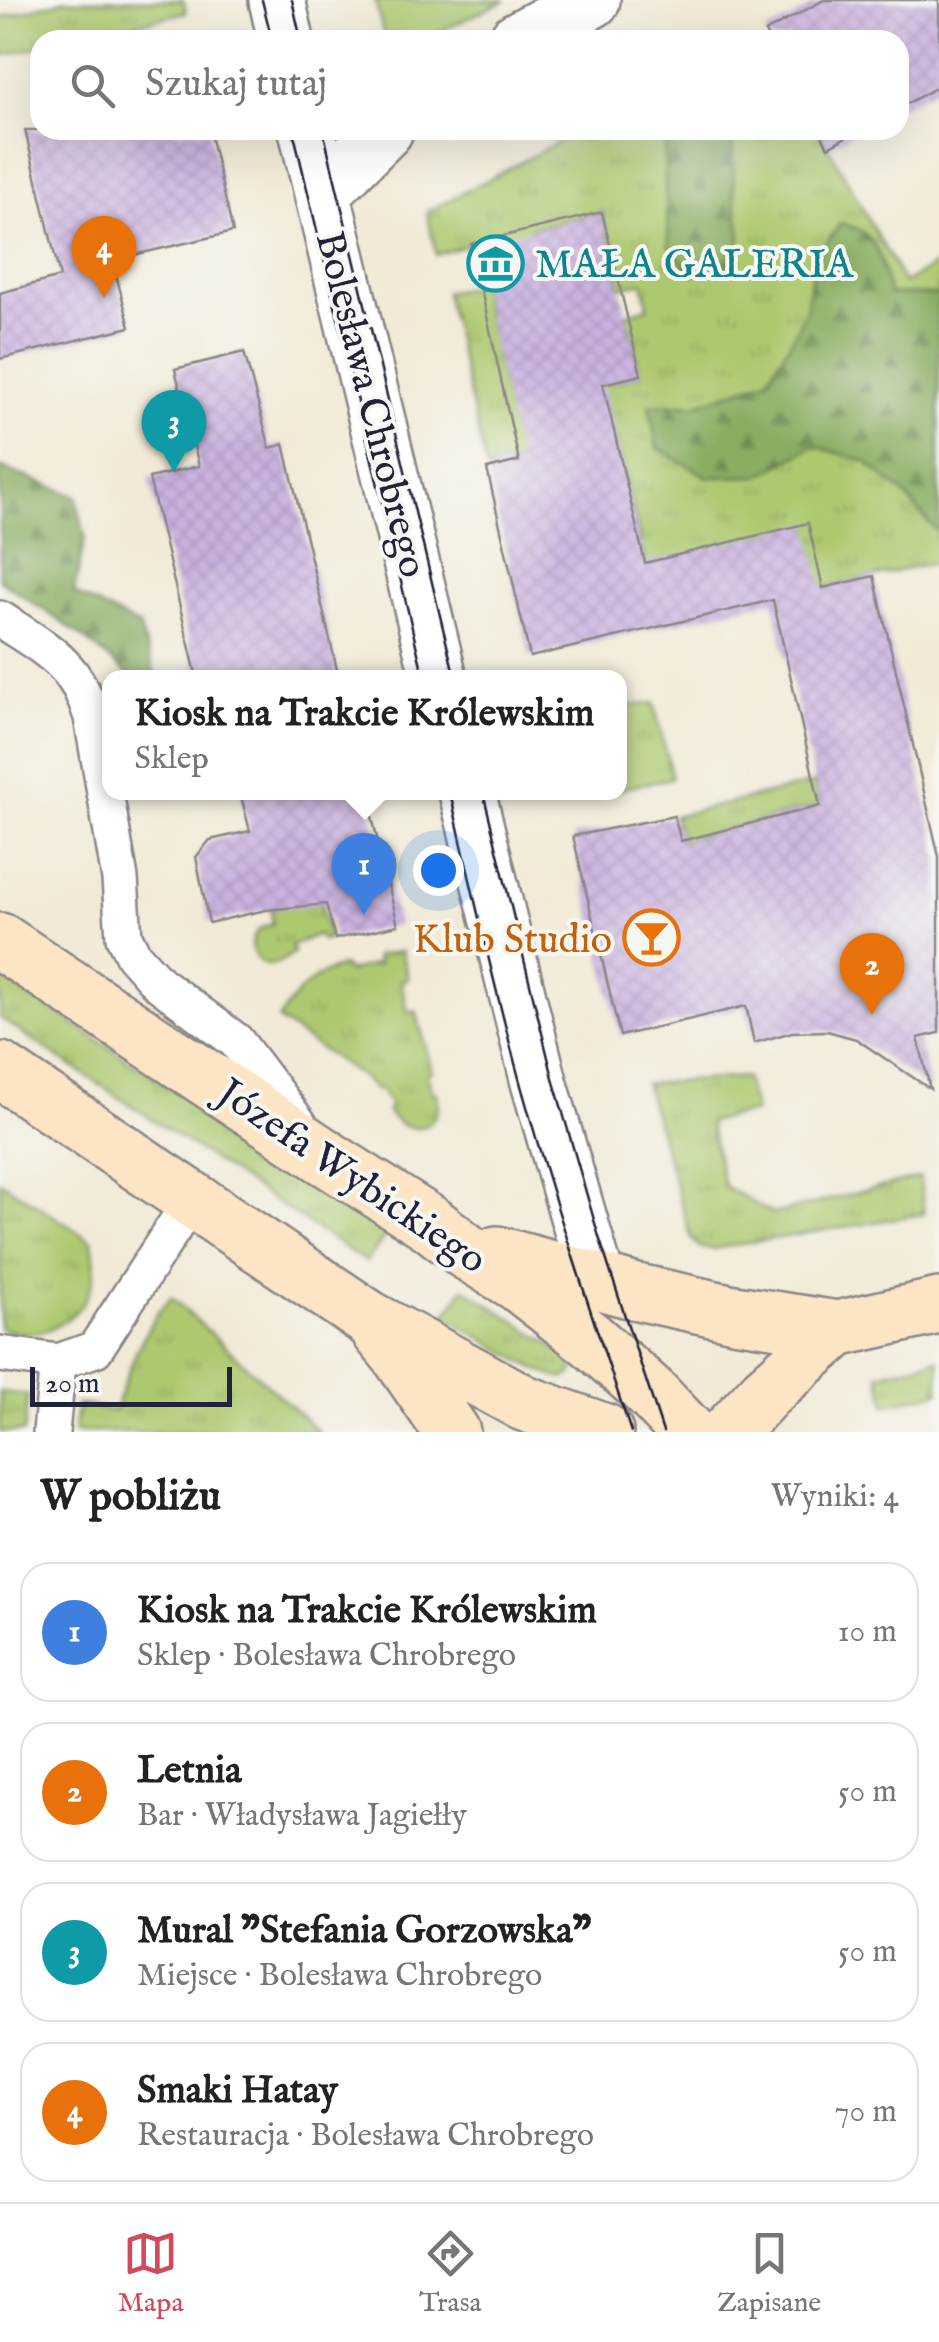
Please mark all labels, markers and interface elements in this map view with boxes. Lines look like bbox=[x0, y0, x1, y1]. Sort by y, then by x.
search box bbox=[30, 30, 909, 140]
icon: search bbox=[65, 58, 120, 113]
text: Szukaj tutaj bbox=[145, 61, 327, 109]
pin: 4 bbox=[72, 216, 136, 298]
street label: Bolesława Chrobrego bbox=[302, 227, 437, 583]
museum icon: MAŁA GALERIA bbox=[466, 233, 526, 293]
place label: MAŁA GALERIA bbox=[535, 241, 854, 292]
pin: 3 bbox=[142, 390, 206, 472]
popup bbox=[102, 670, 627, 800]
text: Kiosk na Trakcie Królewskim bbox=[135, 691, 594, 739]
text: Sklep bbox=[135, 739, 209, 780]
pin: 1 bbox=[332, 832, 396, 915]
your location bbox=[413, 845, 464, 896]
bar icon: Klub Studio bbox=[621, 908, 681, 968]
place label: Klub Studio bbox=[413, 916, 612, 967]
pin: 2 bbox=[840, 932, 904, 1015]
street label: Józefa Wybickiego bbox=[203, 1067, 495, 1287]
scale bar bbox=[30, 1362, 232, 1406]
text: 20 m bbox=[45, 1367, 100, 1402]
text: W pobliżu bbox=[40, 1471, 221, 1524]
text: Wyniki: 4 bbox=[771, 1477, 899, 1518]
text: Kiosk na Trakcie Królewskim bbox=[137, 1588, 597, 1636]
text: 1 bbox=[69, 1612, 80, 1653]
text: 10 m bbox=[838, 1612, 897, 1653]
text: Sklep · Bolesława Chrobrego bbox=[137, 1636, 516, 1677]
text: Letnia bbox=[137, 1748, 242, 1796]
text: 2 bbox=[67, 1772, 82, 1813]
text: 50 m bbox=[838, 1772, 897, 1813]
text: Bar · Władysława Jagiełły bbox=[137, 1796, 467, 1837]
text: Mural "Stefania Gorzowska" bbox=[137, 1908, 591, 1956]
text: 3 bbox=[69, 1932, 80, 1973]
text: 50 m bbox=[838, 1932, 897, 1973]
text: Miejsce · Bolesława Chrobrego bbox=[137, 1956, 542, 1997]
text: Smaki Hatay bbox=[137, 2068, 338, 2116]
text: 4 bbox=[67, 2092, 82, 2133]
text: 70 m bbox=[835, 2092, 897, 2133]
text: Restauracja · Bolesława Chrobrego bbox=[137, 2116, 594, 2157]
tab: Mapa bbox=[118, 2226, 184, 2321]
tab: Trasa bbox=[419, 2226, 482, 2321]
tab: Zapisane bbox=[717, 2226, 821, 2321]

